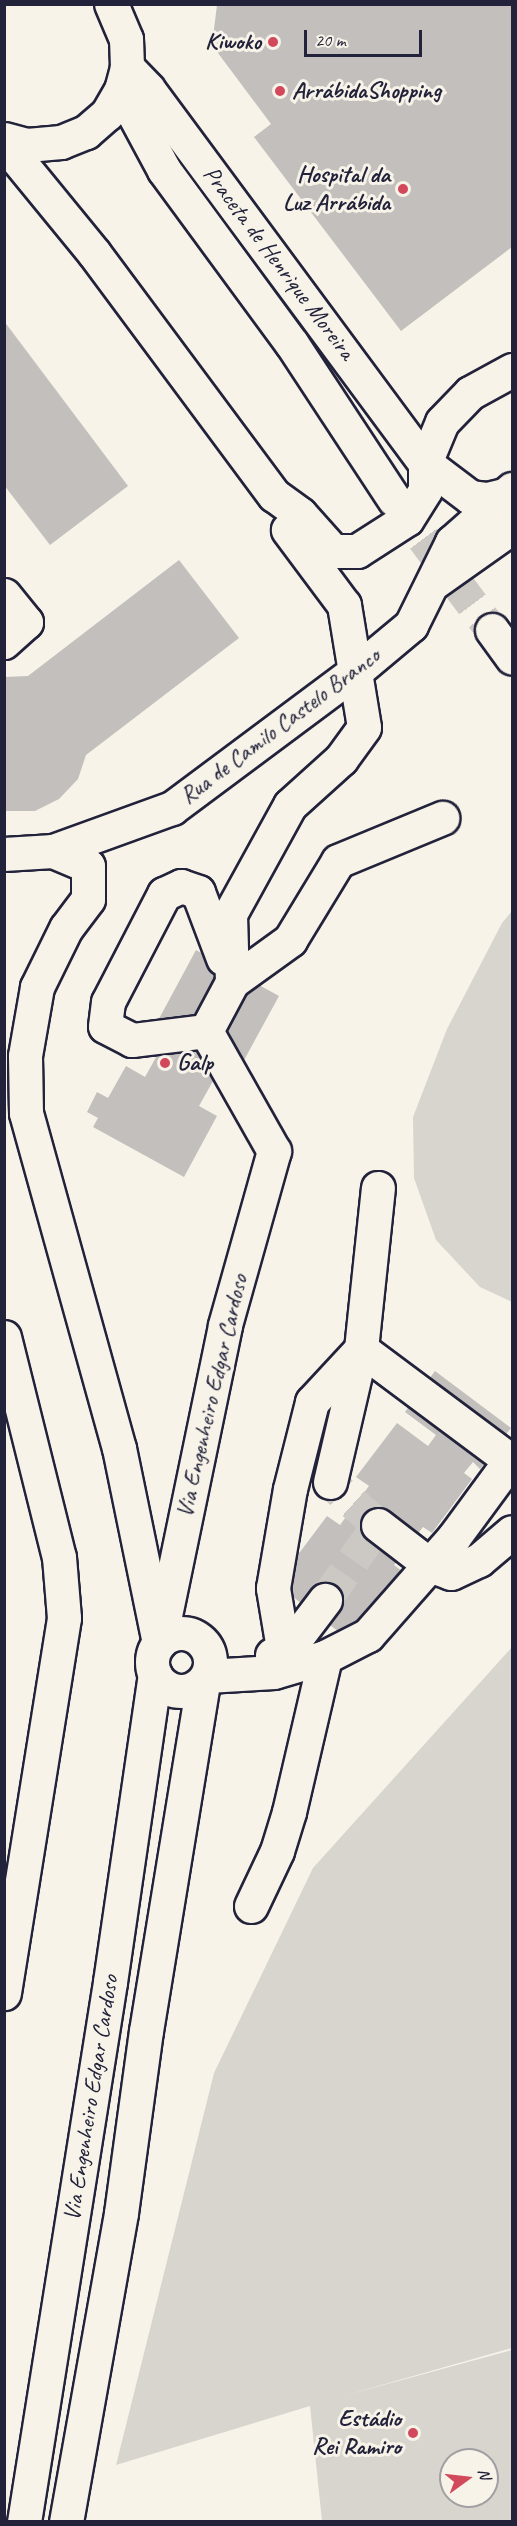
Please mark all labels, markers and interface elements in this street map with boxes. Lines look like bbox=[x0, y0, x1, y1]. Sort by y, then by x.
scale bar bbox=[307, 18, 426, 56]
place label: Kiwoko bbox=[205, 28, 261, 56]
text: 20 m bbox=[315, 29, 346, 51]
marker: Kiwoko bbox=[266, 35, 280, 49]
place label: ArrábidaShopping bbox=[292, 77, 441, 105]
marker: ArrábidaShopping bbox=[273, 84, 287, 98]
street label: Praceta de Henrique Moreira bbox=[197, 160, 361, 366]
place label: Hospital da Luz Arrábida bbox=[283, 161, 390, 217]
marker: Hospital da Luz Arrábida bbox=[394, 180, 412, 198]
street label: Rua de Camilo Castelo Branco bbox=[175, 642, 385, 810]
place label: Galp bbox=[177, 1049, 213, 1077]
marker: Galp bbox=[158, 1056, 172, 1070]
street label: Via Engenheiro Edgar Cardoso bbox=[170, 1271, 254, 1521]
street label: Via Engenheiro Edgar Cardoso bbox=[57, 1973, 125, 2223]
place label: Estádio Rei Ramiro bbox=[310, 2405, 401, 2461]
marker: Estádio Rei Ramiro bbox=[406, 2426, 420, 2440]
north arrow bbox=[439, 2448, 499, 2508]
text: N bbox=[474, 2466, 495, 2481]

